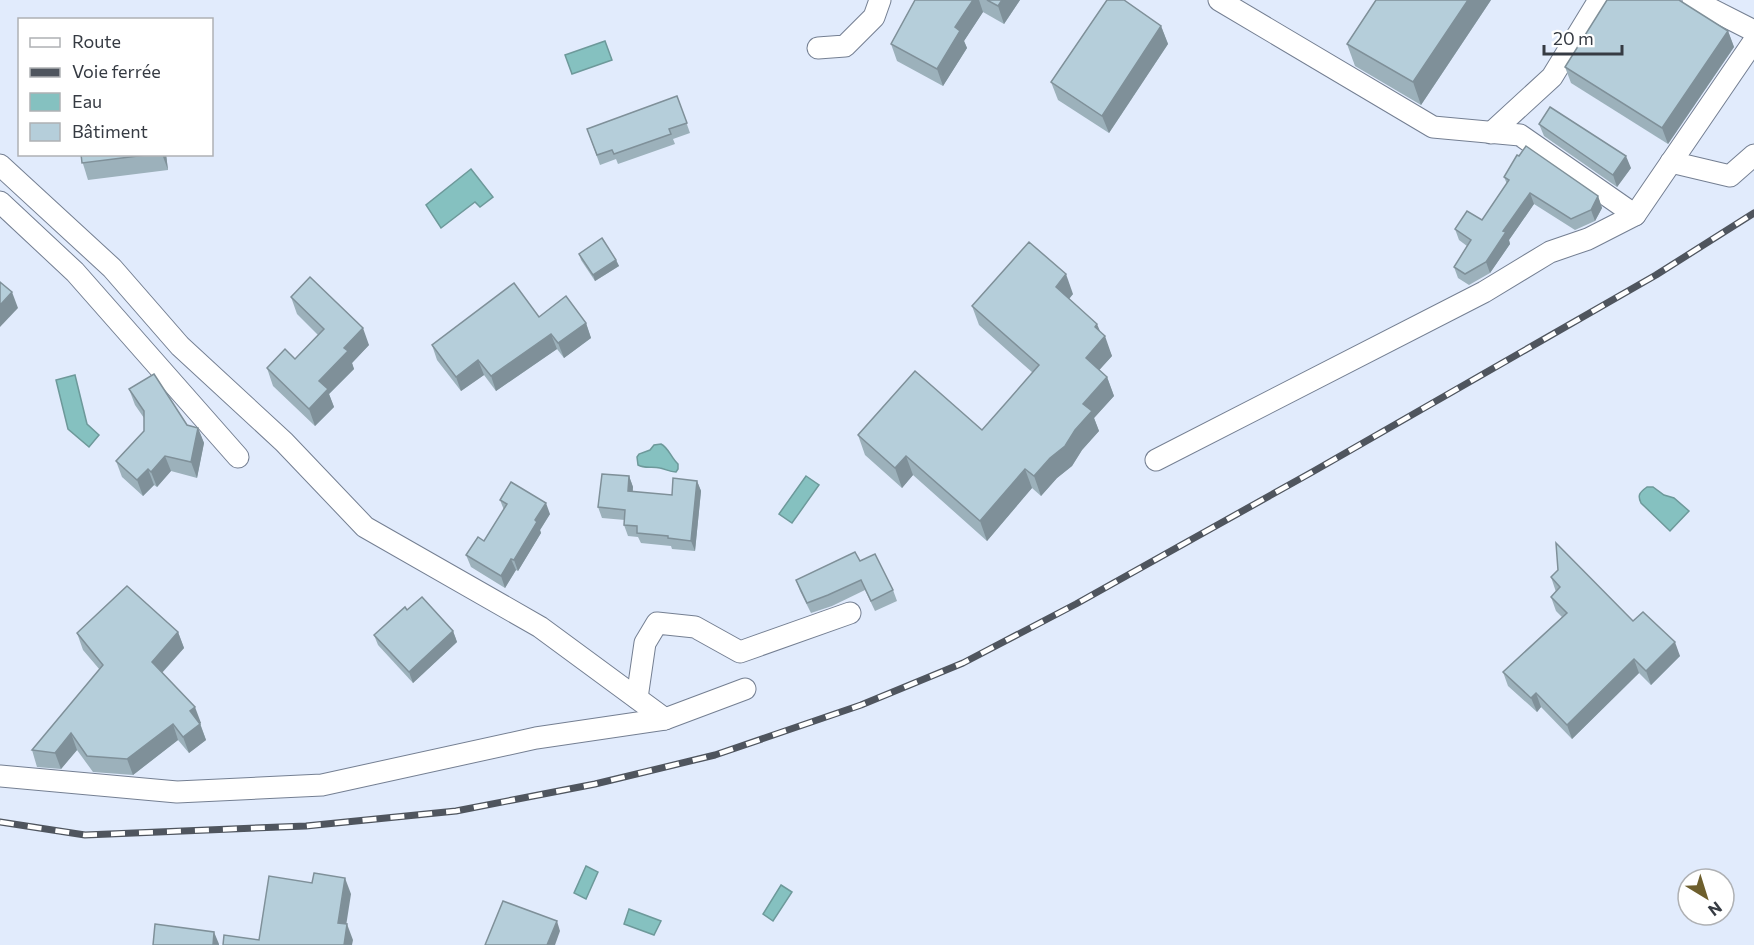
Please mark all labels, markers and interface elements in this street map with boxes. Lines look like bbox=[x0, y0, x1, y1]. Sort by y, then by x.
legend bbox=[18, 18, 213, 156]
scale bar bbox=[1544, 18, 1622, 56]
text: 20 m bbox=[1553, 27, 1594, 49]
text: Route bbox=[72, 30, 121, 52]
text: Voie ferrée bbox=[72, 60, 161, 82]
text: Eau bbox=[72, 90, 102, 112]
text: Bâtiment bbox=[72, 120, 148, 142]
north arrow bbox=[1676, 867, 1736, 927]
text: N bbox=[1705, 898, 1726, 920]

